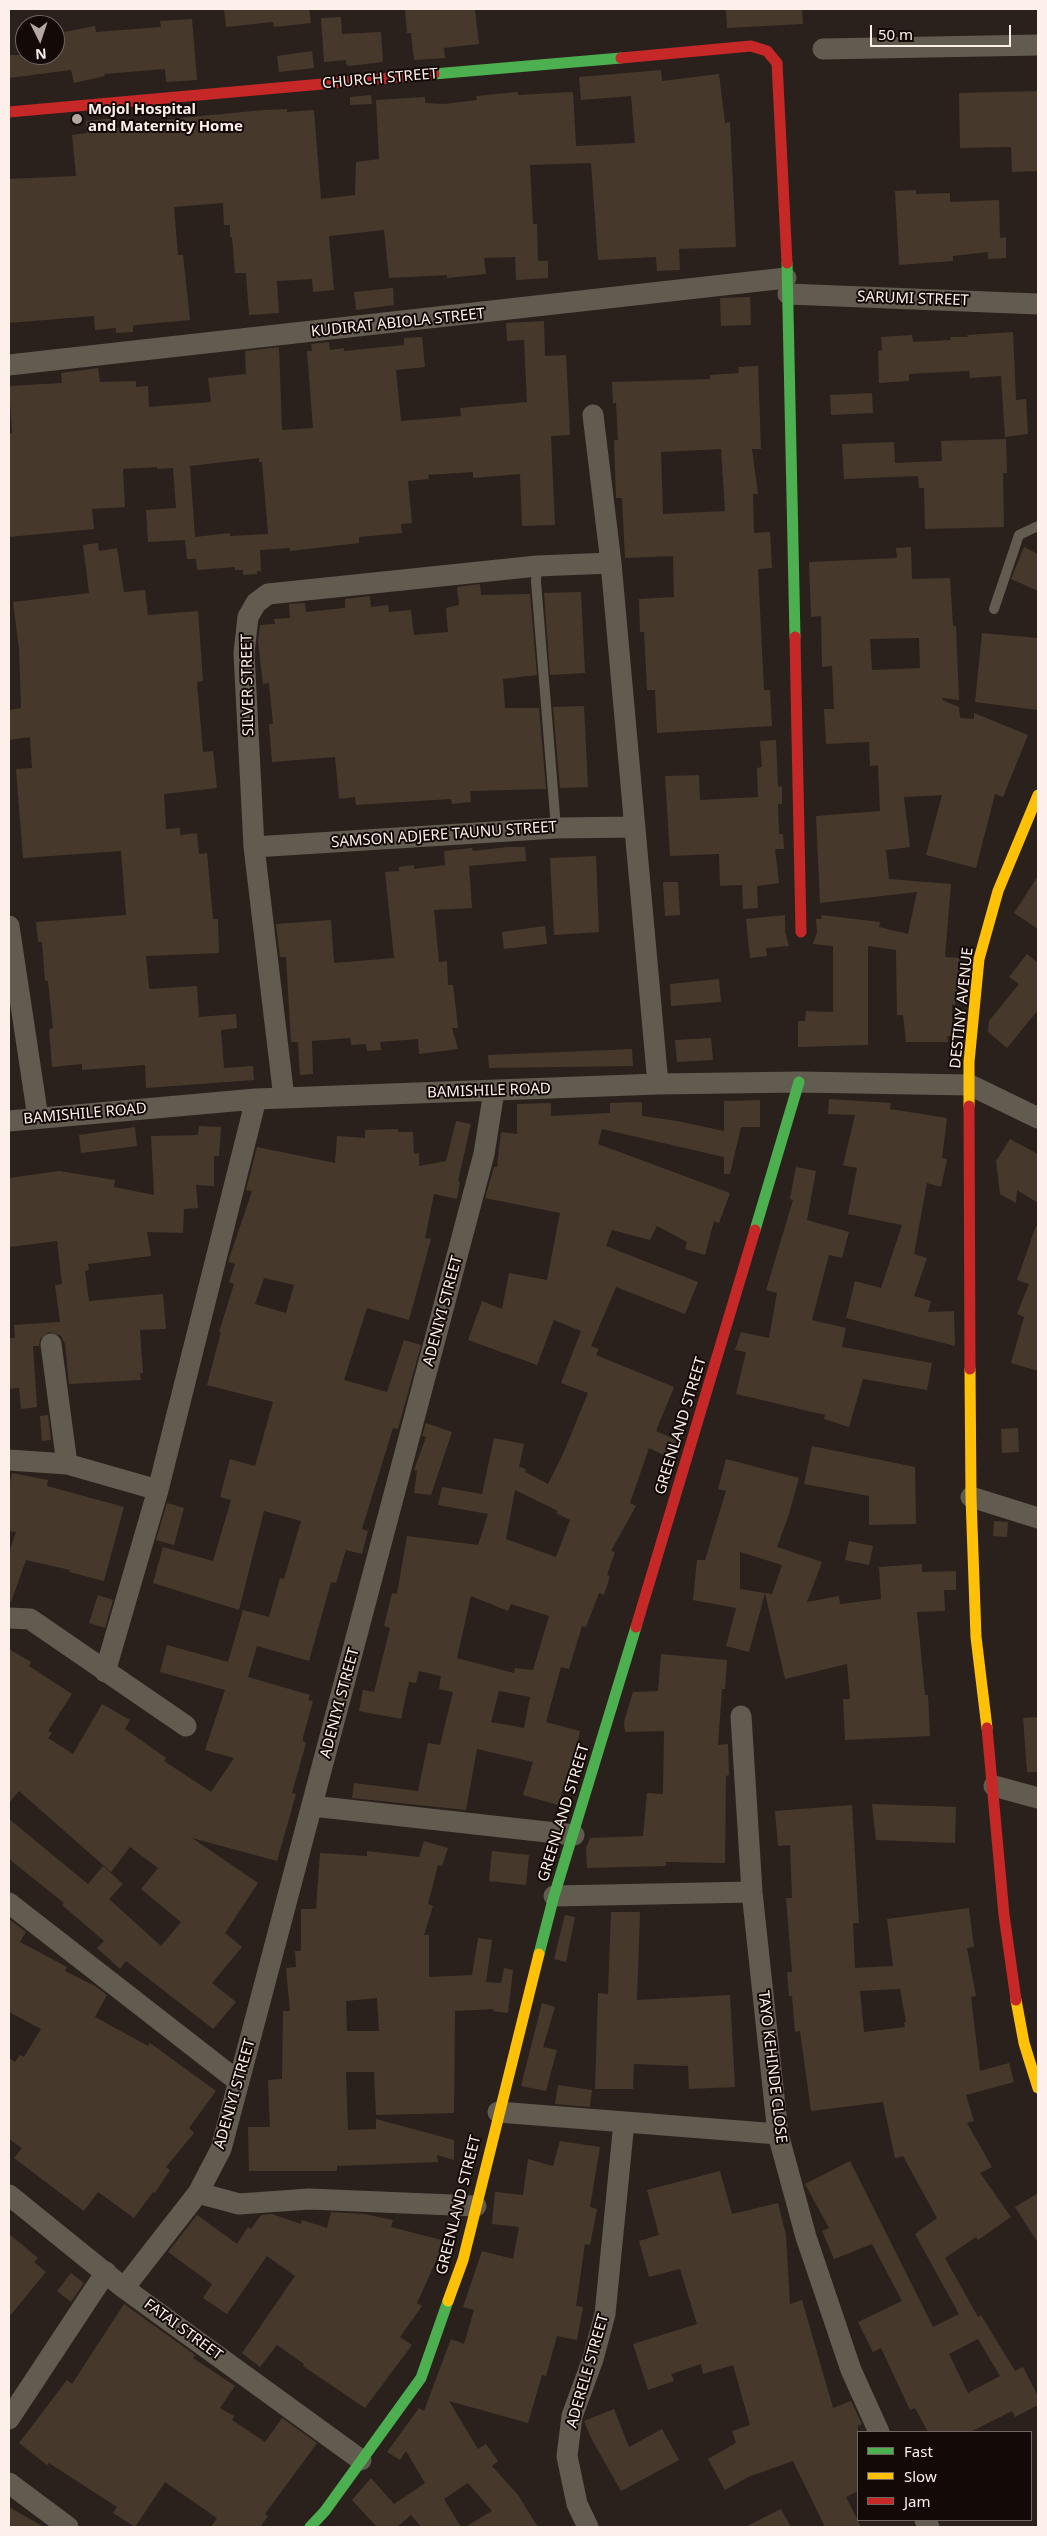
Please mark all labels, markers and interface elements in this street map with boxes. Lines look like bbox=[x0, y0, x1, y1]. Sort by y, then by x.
north arrow bbox=[15, 15, 65, 65]
scale bar bbox=[872, 15, 1013, 47]
text: 50 m bbox=[878, 24, 913, 44]
text: N bbox=[35, 45, 47, 64]
street label: CHURCH STREET bbox=[321, 65, 439, 93]
place label: Mojol Hospital and Maternity Home bbox=[88, 101, 243, 136]
marker: Mojol Hospital and Maternity Home bbox=[70, 112, 84, 126]
street label: SARUMI STREET bbox=[857, 288, 969, 310]
street label: KUDIRAT ABIOLA STREET bbox=[310, 305, 486, 341]
street label: SILVER STREET bbox=[238, 634, 258, 736]
street label: SAMSON ADJERE TAUNU STREET bbox=[331, 818, 557, 852]
street label: DESTINY AVENUE bbox=[947, 947, 977, 1069]
street label: BAMISHILE ROAD bbox=[427, 1080, 551, 1102]
street label: BAMISHILE ROAD bbox=[23, 1100, 147, 1128]
street label: ADENIYI STREET bbox=[420, 1254, 466, 1368]
street label: GREENLAND STREET bbox=[651, 1355, 711, 1497]
street label: ADENIYI STREET bbox=[317, 1646, 363, 1760]
street label: GREENLAND STREET bbox=[534, 1742, 594, 1884]
street label: TAYO KEHINDE CLOSE bbox=[754, 1990, 790, 2144]
street label: ADENIYI STREET bbox=[211, 2037, 259, 2151]
street label: GREENLAND STREET bbox=[433, 2133, 485, 2277]
street label: FATAI STREET bbox=[140, 2295, 226, 2365]
street label: ADERELE STREET bbox=[563, 2312, 613, 2430]
legend bbox=[857, 2431, 1032, 2521]
text: Fast bbox=[904, 2441, 933, 2461]
text: Slow bbox=[904, 2466, 937, 2486]
text: Jam bbox=[904, 2491, 931, 2511]

